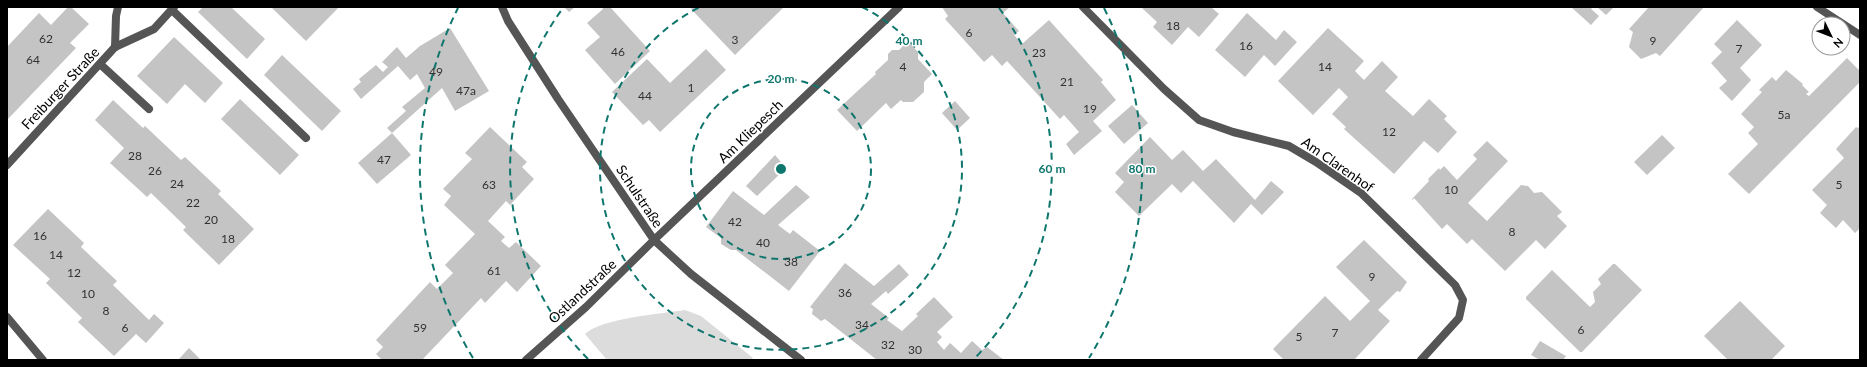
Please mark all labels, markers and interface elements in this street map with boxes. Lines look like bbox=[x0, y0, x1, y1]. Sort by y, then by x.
north arrow bbox=[1811, 16, 1851, 56]
house number: 18 bbox=[1166, 18, 1180, 33]
house number: 6 bbox=[966, 25, 973, 40]
house number: 62 bbox=[39, 31, 53, 46]
house number: 3 bbox=[732, 32, 739, 47]
text: 40 m bbox=[896, 33, 922, 48]
house number: 9 bbox=[1650, 33, 1657, 48]
text: N bbox=[1831, 36, 1846, 51]
house number: 16 bbox=[1239, 38, 1253, 53]
house number: 7 bbox=[1736, 41, 1743, 56]
street label: Freiburger Straße bbox=[18, 43, 102, 133]
house number: 46 bbox=[611, 44, 625, 59]
house number: 23 bbox=[1032, 45, 1046, 60]
house number: 64 bbox=[26, 52, 40, 67]
house number: 4 bbox=[900, 59, 907, 74]
house number: 14 bbox=[1318, 59, 1332, 74]
house number: 49 bbox=[429, 64, 443, 79]
text: 20 m bbox=[768, 71, 794, 86]
house number: 21 bbox=[1060, 74, 1074, 89]
house number: 1 bbox=[688, 80, 695, 95]
house number: 47a bbox=[456, 83, 476, 98]
house number: 44 bbox=[638, 88, 652, 103]
street label: Am Kliepesch bbox=[714, 96, 786, 166]
house number: 19 bbox=[1083, 101, 1097, 116]
house number: 5a bbox=[1778, 107, 1790, 122]
house number: 12 bbox=[1382, 124, 1396, 139]
street label: Am Clarenhof bbox=[1298, 133, 1378, 195]
house number: 28 bbox=[128, 148, 142, 163]
house number: 47 bbox=[377, 152, 391, 167]
text: 60 m bbox=[1039, 161, 1065, 176]
text: 80 m bbox=[1129, 161, 1155, 176]
street label: Schulstraße bbox=[613, 162, 667, 230]
centre of rings bbox=[774, 162, 788, 176]
house number: 26 bbox=[148, 163, 162, 178]
house number: 24 bbox=[170, 176, 184, 191]
house number: 63 bbox=[482, 177, 496, 192]
house number: 5 bbox=[1836, 177, 1843, 192]
house number: 10 bbox=[1444, 182, 1458, 197]
house number: 22 bbox=[186, 195, 200, 210]
house number: 20 bbox=[204, 212, 218, 227]
house number: 42 bbox=[728, 214, 742, 229]
house number: 8 bbox=[1509, 224, 1516, 239]
house number: 16 bbox=[33, 228, 47, 243]
house number: 18 bbox=[221, 231, 235, 246]
house number: 40 bbox=[756, 235, 770, 250]
house number: 14 bbox=[49, 247, 63, 262]
house number: 38 bbox=[784, 254, 798, 269]
street label: Ostlandstraße bbox=[545, 255, 619, 327]
house number: 61 bbox=[487, 263, 501, 278]
house number: 12 bbox=[67, 265, 81, 280]
house number: 9 bbox=[1369, 269, 1376, 284]
house number: 36 bbox=[838, 285, 852, 300]
house number: 10 bbox=[81, 286, 95, 301]
house number: 8 bbox=[103, 303, 110, 318]
house number: 34 bbox=[855, 317, 869, 332]
house number: 6 bbox=[122, 320, 129, 335]
house number: 59 bbox=[413, 320, 427, 335]
house number: 6 bbox=[1578, 322, 1585, 337]
house number: 7 bbox=[1332, 325, 1339, 340]
house number: 5 bbox=[1296, 329, 1303, 344]
house number: 32 bbox=[881, 337, 895, 352]
house number: 30 bbox=[908, 342, 922, 357]

